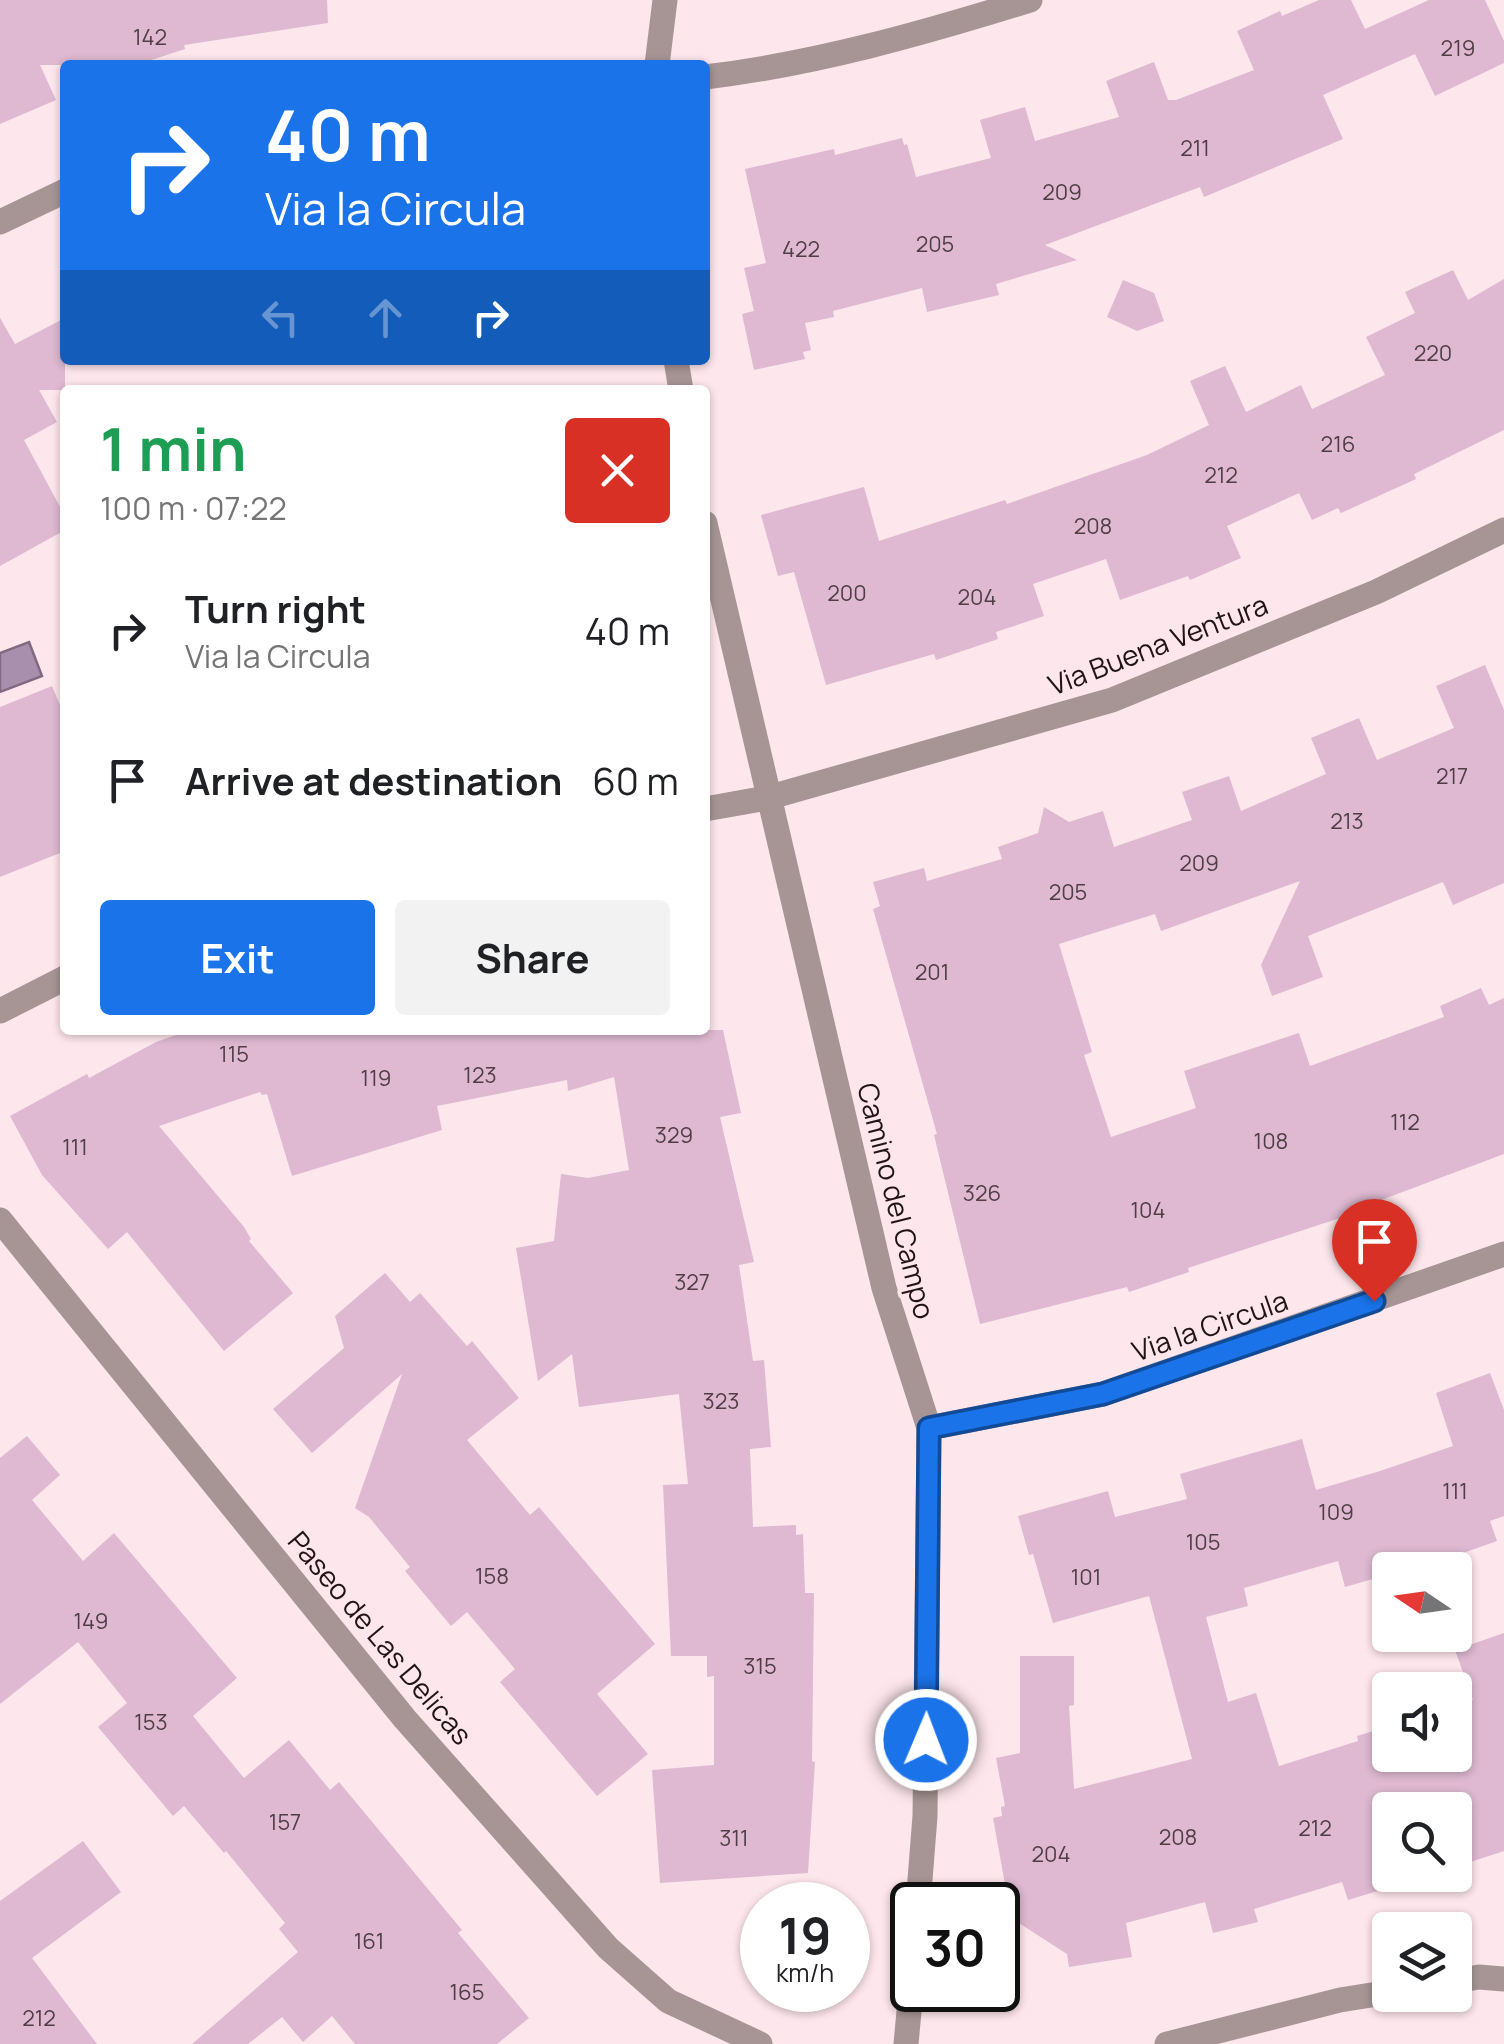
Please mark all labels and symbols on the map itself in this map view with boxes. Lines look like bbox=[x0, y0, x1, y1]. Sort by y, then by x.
house number: 142 bbox=[133, 22, 167, 52]
house number: 219 bbox=[1441, 33, 1475, 63]
house number: 211 bbox=[1180, 133, 1210, 163]
house number: 209 bbox=[1042, 177, 1082, 207]
house number: 205 bbox=[916, 229, 954, 259]
house number: 422 bbox=[782, 234, 820, 264]
house number: 220 bbox=[1414, 338, 1452, 368]
house number: 216 bbox=[1321, 429, 1355, 459]
house number: 212 bbox=[1204, 460, 1238, 490]
house number: 208 bbox=[1074, 511, 1112, 541]
house number: 200 bbox=[827, 578, 867, 608]
house number: 204 bbox=[958, 582, 996, 612]
street label: Via Buena Ventura bbox=[1042, 585, 1273, 703]
house number: 217 bbox=[1436, 761, 1468, 791]
house number: 213 bbox=[1330, 806, 1364, 836]
house number: 209 bbox=[1179, 848, 1219, 878]
house number: 205 bbox=[1049, 877, 1087, 907]
house number: 201 bbox=[915, 957, 949, 987]
house number: 115 bbox=[219, 1039, 249, 1069]
house number: 123 bbox=[463, 1060, 497, 1090]
house number: 119 bbox=[361, 1063, 391, 1093]
street label: Camino del Campo bbox=[849, 1079, 945, 1323]
house number: 112 bbox=[1390, 1107, 1420, 1137]
house number: 329 bbox=[655, 1120, 693, 1150]
house number: 108 bbox=[1254, 1126, 1288, 1156]
house number: 111 bbox=[62, 1132, 88, 1162]
house number: 326 bbox=[963, 1178, 1001, 1208]
house number: 104 bbox=[1131, 1195, 1165, 1225]
pin bbox=[1332, 1199, 1417, 1302]
house number: 327 bbox=[674, 1267, 710, 1297]
street label: Via la Circula bbox=[1127, 1281, 1293, 1369]
house number: 323 bbox=[703, 1386, 739, 1416]
house number: 111 bbox=[1442, 1476, 1468, 1506]
house number: 109 bbox=[1318, 1497, 1354, 1527]
street label: Paseo de Las Delicas bbox=[280, 1523, 481, 1752]
house number: 105 bbox=[1186, 1527, 1220, 1557]
north arrow bbox=[1372, 1552, 1472, 1652]
house number: 158 bbox=[475, 1561, 509, 1591]
house number: 101 bbox=[1071, 1562, 1101, 1592]
house number: 149 bbox=[74, 1606, 108, 1636]
house number: 315 bbox=[743, 1651, 777, 1681]
position arrow bbox=[874, 1688, 978, 1792]
house number: 153 bbox=[134, 1707, 168, 1737]
house number: 157 bbox=[269, 1807, 301, 1837]
house number: 212 bbox=[1298, 1813, 1332, 1843]
house number: 208 bbox=[1159, 1822, 1197, 1852]
house number: 311 bbox=[719, 1823, 749, 1853]
house number: 204 bbox=[1032, 1839, 1070, 1869]
speed limit sign: 30 bbox=[890, 1882, 1020, 2012]
house number: 161 bbox=[354, 1926, 384, 1956]
house number: 165 bbox=[450, 1977, 484, 2007]
house number: 212 bbox=[22, 2003, 56, 2033]

